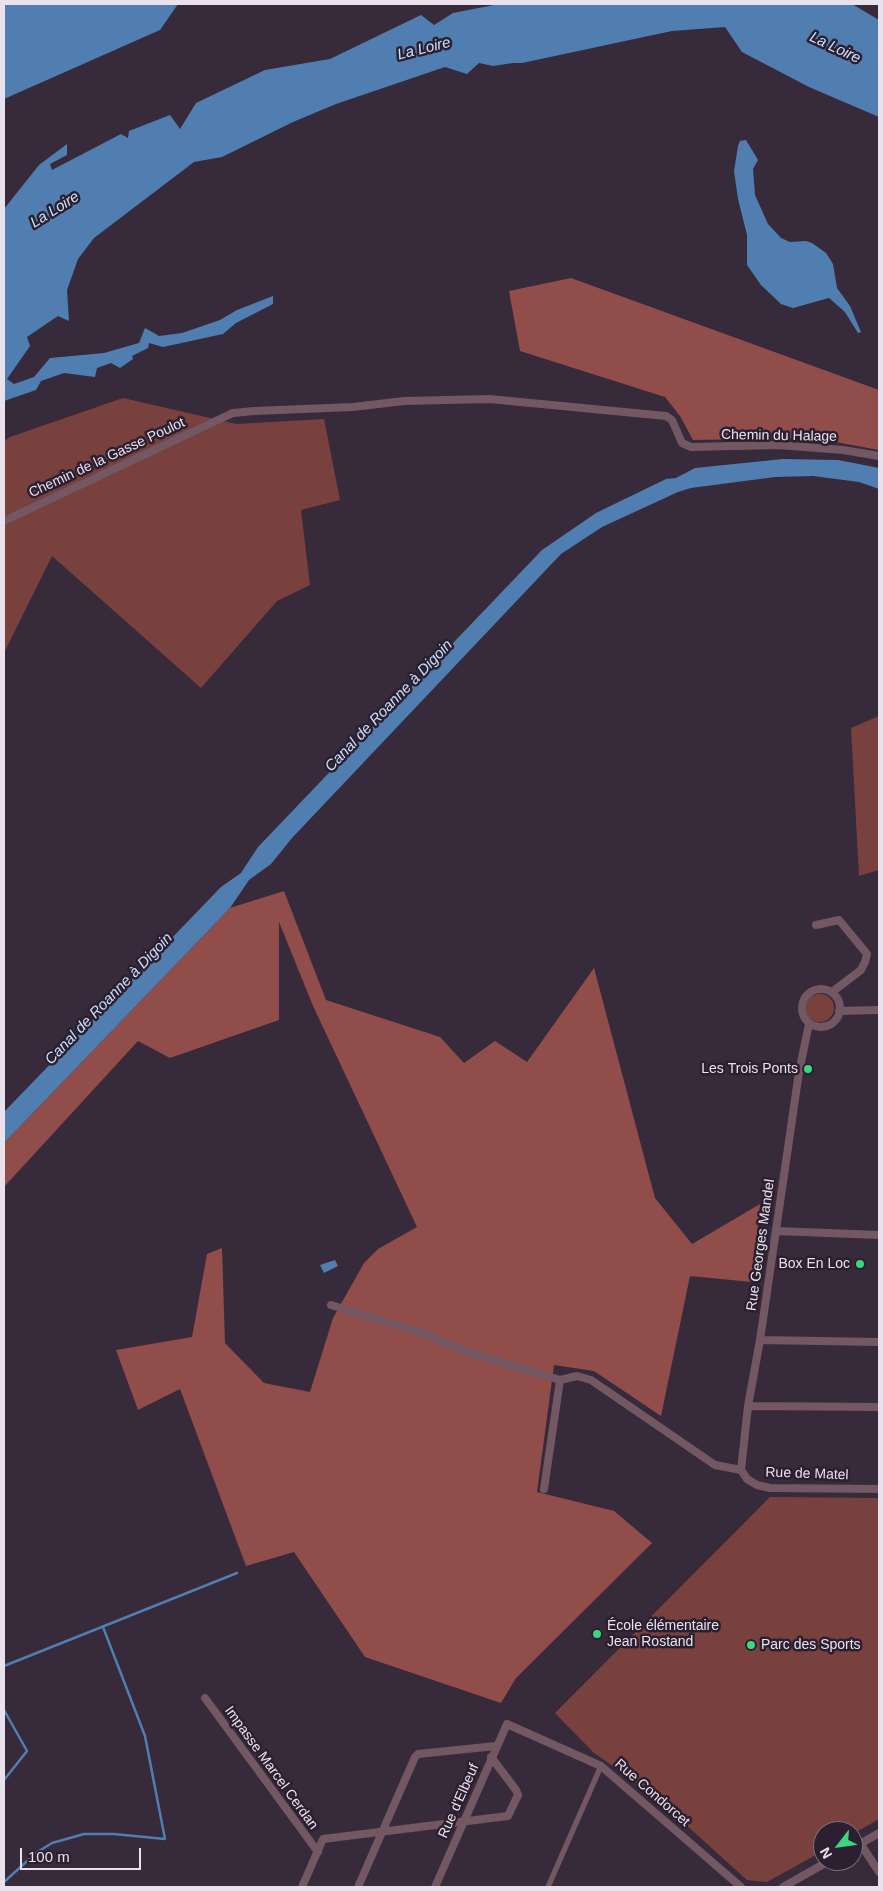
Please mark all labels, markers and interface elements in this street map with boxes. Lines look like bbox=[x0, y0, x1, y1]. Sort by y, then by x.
water label: La Loire bbox=[807, 28, 863, 68]
water label: La Loire bbox=[396, 34, 452, 64]
water label: La Loire bbox=[27, 188, 83, 232]
street label: Chemin de la Gasse Poulot bbox=[26, 414, 188, 502]
street label: Chemin du Halage bbox=[721, 427, 837, 445]
water label: Canal de Roanne à Digoin bbox=[321, 636, 457, 776]
water label: Canal de Roanne à Digoin bbox=[41, 929, 177, 1069]
place label: Les Trois Ponts bbox=[701, 1061, 798, 1077]
marker: Les Trois Ponts bbox=[802, 1063, 814, 1075]
street label: Rue Georges Mandel bbox=[743, 1178, 779, 1312]
place label: Box En Loc bbox=[778, 1256, 850, 1272]
marker: Box En Loc bbox=[854, 1258, 866, 1270]
street label: Rue de Matel bbox=[765, 1464, 849, 1484]
place label: École élémentaire Jean Rostand bbox=[607, 1618, 719, 1650]
marker: École élémentaire Jean Rostand bbox=[591, 1628, 603, 1640]
place label: Parc des Sports bbox=[761, 1637, 861, 1653]
marker: Parc des Sports bbox=[745, 1639, 757, 1651]
street label: Impasse Marcel Cerdan bbox=[221, 1703, 321, 1833]
street label: Rue Condorcet bbox=[611, 1756, 693, 1830]
street label: Rue d'Elbeuf bbox=[435, 1761, 483, 1841]
north arrow bbox=[813, 1821, 863, 1871]
scale bar bbox=[22, 1838, 144, 1870]
text: N bbox=[816, 1845, 835, 1861]
text: 100 m bbox=[28, 1848, 70, 1865]

